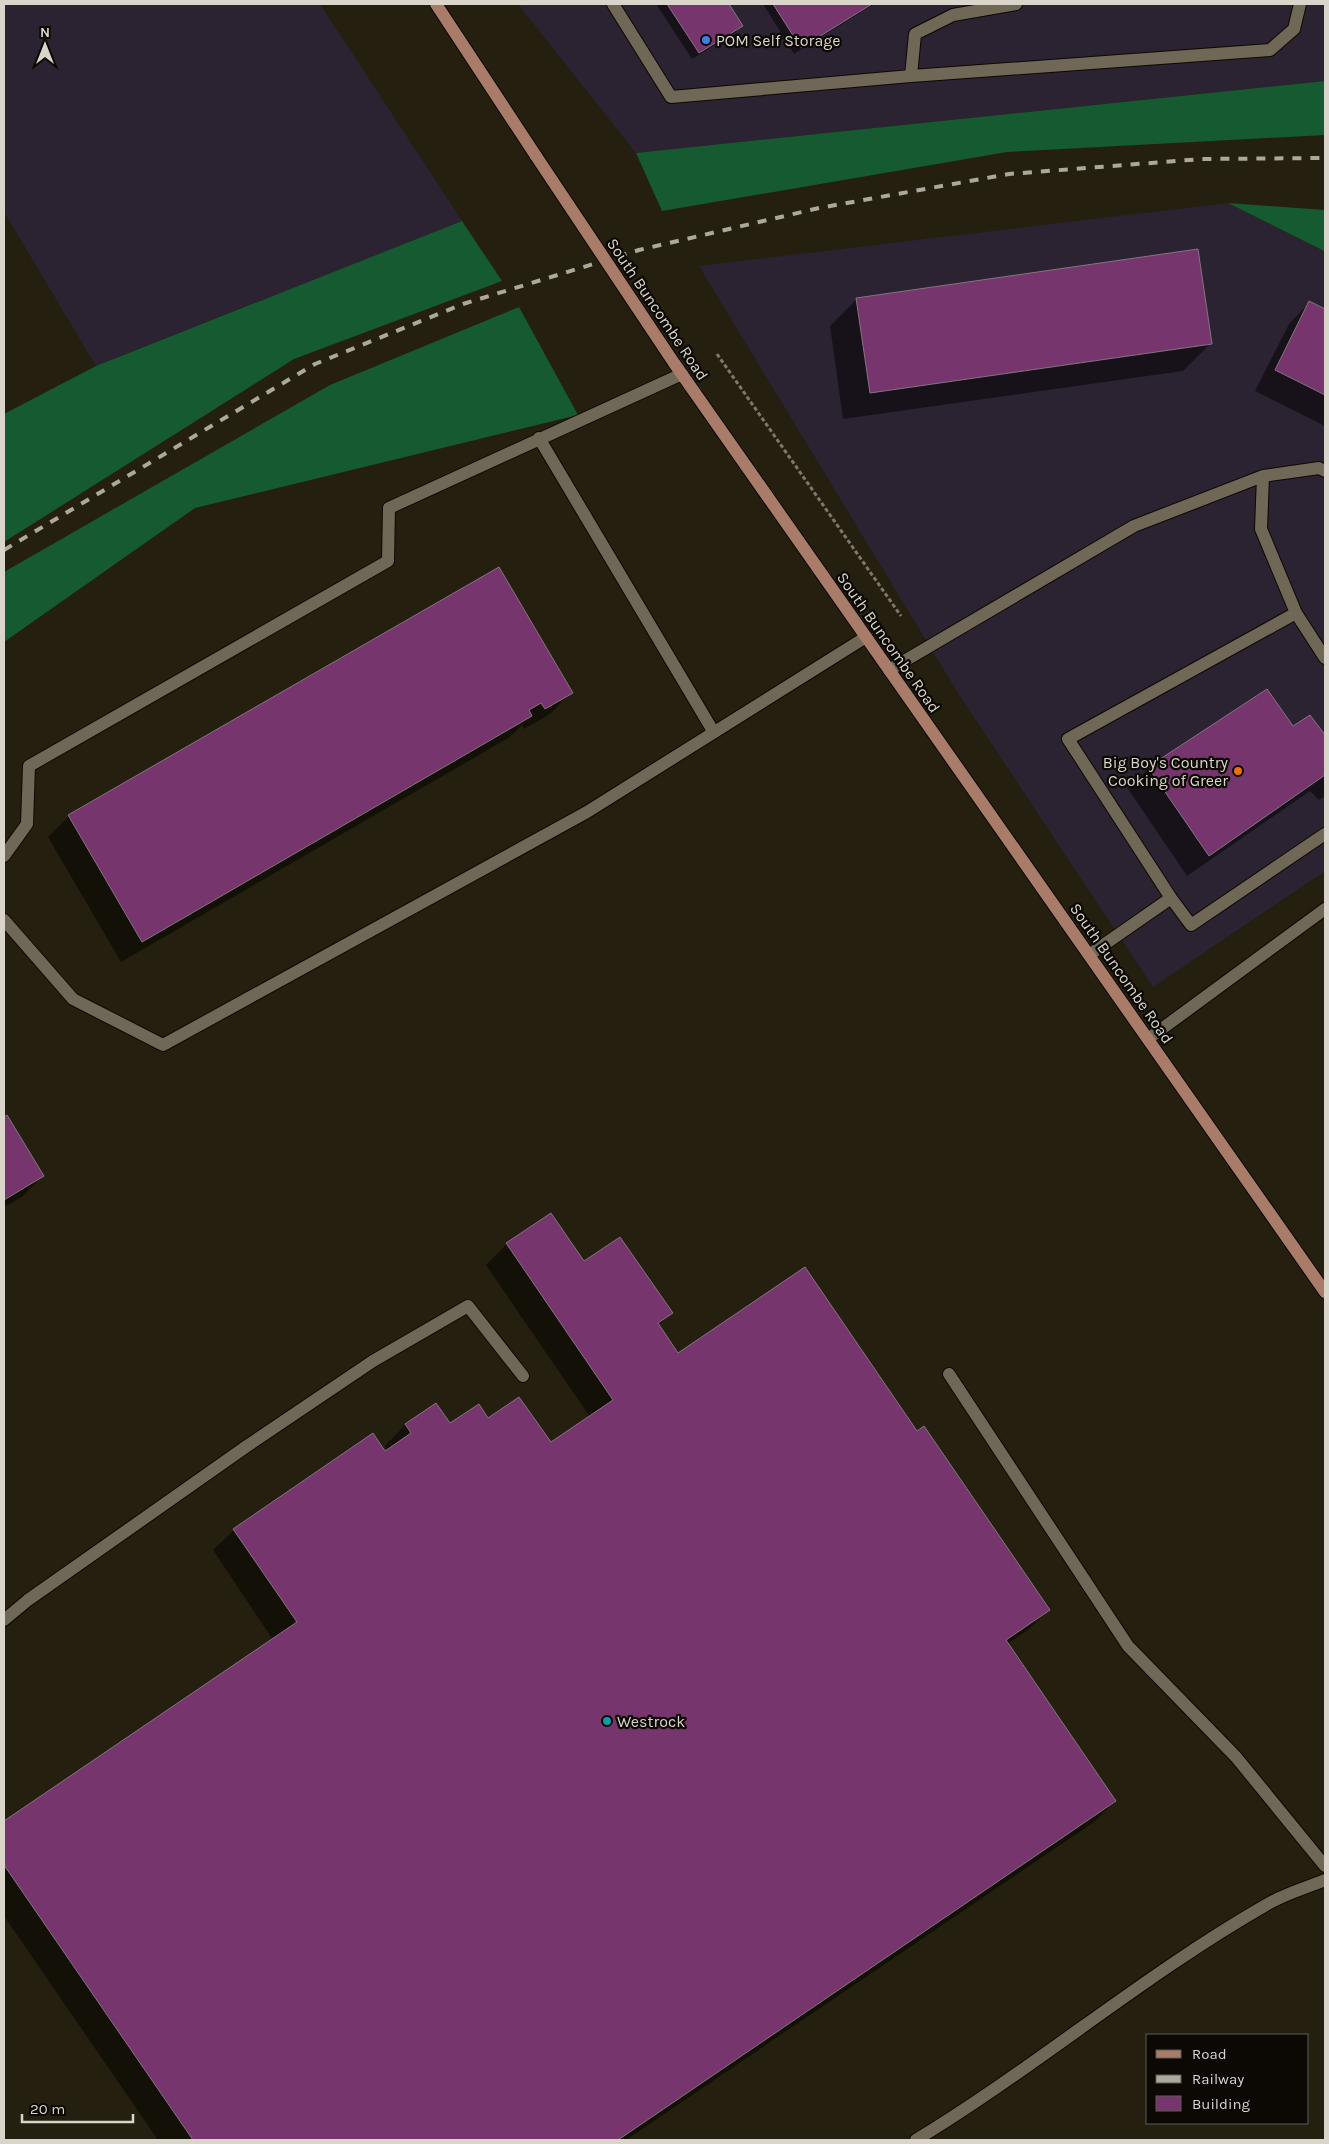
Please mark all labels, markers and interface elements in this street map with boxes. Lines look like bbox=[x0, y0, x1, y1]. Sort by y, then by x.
north arrow bbox=[20, 20, 70, 70]
text: N bbox=[40, 24, 50, 41]
place label: POM Self Storage bbox=[716, 31, 840, 50]
marker: POM Self Storage bbox=[700, 34, 712, 46]
street label: South Buncombe Road bbox=[603, 235, 712, 384]
street label: South Buncombe Road bbox=[833, 568, 944, 716]
place label: Big Boy's Country Cooking of Greer bbox=[1103, 753, 1229, 790]
marker: Big Boy's Country Cooking of Greer bbox=[1232, 765, 1244, 777]
street label: South Buncombe Road bbox=[1066, 899, 1177, 1047]
place label: Westrock bbox=[617, 1712, 685, 1731]
marker: Westrock bbox=[601, 1715, 613, 1727]
legend bbox=[1146, 2034, 1309, 2124]
text: Road bbox=[1192, 2045, 1227, 2063]
text: Railway bbox=[1192, 2070, 1244, 2088]
scale bar bbox=[22, 2092, 134, 2124]
text: Building bbox=[1192, 2095, 1250, 2113]
text: 20 m bbox=[30, 2100, 65, 2118]

